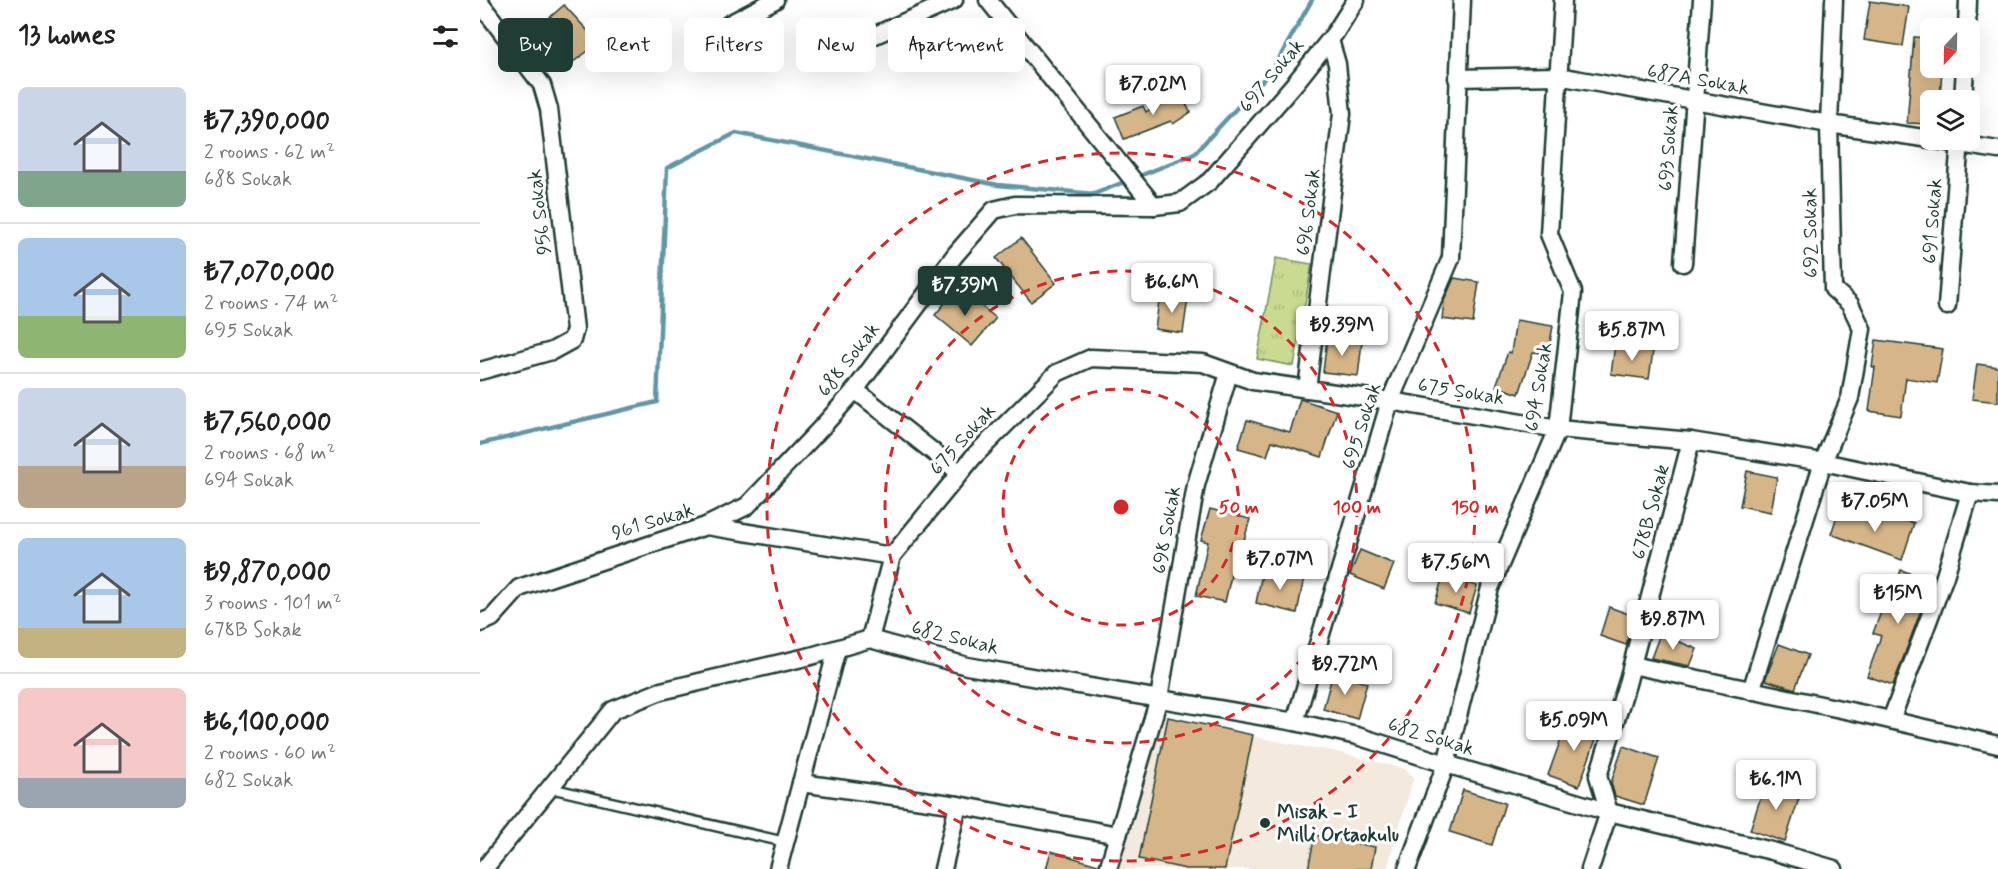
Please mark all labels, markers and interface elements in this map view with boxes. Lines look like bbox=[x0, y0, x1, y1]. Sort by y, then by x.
chip: Buy bbox=[498, 18, 573, 72]
chip: Rent bbox=[585, 18, 672, 72]
chip: Filters bbox=[684, 18, 784, 72]
chip: New bbox=[796, 18, 876, 72]
chip: Apartment bbox=[888, 18, 1025, 72]
north arrow bbox=[1920, 18, 1980, 78]
map controls bbox=[1920, 18, 1980, 150]
text: 13 homes bbox=[18, 19, 116, 53]
icon: filters bbox=[429, 20, 462, 53]
street label: 697 Sokak bbox=[1233, 33, 1311, 119]
street label: 687A Sokak bbox=[1645, 58, 1751, 102]
pin: ₺7.02M bbox=[1104, 65, 1202, 116]
text: ₺7.02M bbox=[1119, 71, 1187, 98]
button: layers bbox=[1920, 90, 1980, 150]
street label: 693 Sokak bbox=[1653, 104, 1685, 192]
text: ₺7,390,000 bbox=[204, 105, 330, 139]
icon: home bbox=[66, 111, 138, 183]
text: 2 rooms · 62 m² bbox=[204, 139, 335, 166]
text: 688 Sokak bbox=[204, 166, 292, 193]
street label: 696 Sokak bbox=[1290, 167, 1328, 257]
street label: 956 Sokak bbox=[521, 168, 559, 256]
street label: 691 Sokak bbox=[1917, 177, 1949, 265]
street label: 692 Sokak bbox=[1797, 188, 1825, 278]
text: ₺7,070,000 bbox=[204, 256, 335, 290]
icon: home bbox=[66, 262, 138, 334]
pin: ₺6.6M bbox=[1130, 263, 1214, 314]
pin: ₺7.39M bbox=[916, 266, 1014, 317]
text: ₺6.6M bbox=[1145, 269, 1199, 296]
text: ₺7.39M bbox=[932, 272, 998, 299]
text: 2 rooms · 74 m² bbox=[204, 290, 338, 317]
pin: ₺9.39M bbox=[1293, 306, 1391, 357]
pin: ₺5.87M bbox=[1583, 311, 1681, 362]
text: ₺9.39M bbox=[1310, 312, 1374, 339]
text: 695 Sokak bbox=[204, 317, 293, 344]
street label: 688 Sokak bbox=[811, 317, 887, 403]
text: ₺5.87M bbox=[1599, 317, 1665, 344]
street label: 694 Sokak bbox=[1519, 340, 1559, 434]
street label: 675 Sokak bbox=[1416, 372, 1506, 412]
street label: 695 Sokak bbox=[1335, 379, 1389, 473]
street label: 675 Sokak bbox=[924, 398, 1002, 482]
text: ₺7,560,000 bbox=[204, 406, 332, 440]
icon: home bbox=[66, 412, 138, 484]
text: 2 rooms · 68 m² bbox=[204, 440, 335, 467]
street label: 678B Sokak bbox=[1625, 461, 1677, 563]
text: 694 Sokak bbox=[204, 467, 294, 494]
pin: ₺7.05M bbox=[1826, 482, 1924, 533]
street label: 698 Sokak bbox=[1146, 484, 1188, 576]
text: ₺7.05M bbox=[1841, 488, 1909, 515]
text: 50 m bbox=[1219, 496, 1259, 520]
text: 100 m bbox=[1333, 496, 1381, 520]
text: 150 m bbox=[1451, 496, 1499, 520]
street label: 961 Sokak bbox=[609, 497, 697, 547]
centre of rings bbox=[1111, 497, 1131, 517]
pin: ₺7.07M bbox=[1231, 540, 1329, 591]
pin: ₺7.56M bbox=[1407, 543, 1505, 594]
text: ₺7.07M bbox=[1247, 546, 1313, 573]
text: ₺7.56M bbox=[1422, 549, 1490, 576]
text: ₺9,870,000 bbox=[204, 556, 331, 590]
icon: home bbox=[66, 562, 138, 634]
pin: ₺15M bbox=[1862, 574, 1934, 625]
text: ₺15M bbox=[1874, 580, 1922, 607]
text: 3 rooms · 101 m² bbox=[204, 590, 342, 617]
pin: ₺9.87M bbox=[1624, 600, 1722, 651]
text: ₺9.87M bbox=[1641, 606, 1705, 633]
street label: 682 Sokak bbox=[908, 614, 1002, 662]
text: 678B Sokak bbox=[204, 617, 302, 644]
pin: ₺9.72M bbox=[1296, 645, 1394, 696]
text: ₺9.72M bbox=[1312, 651, 1378, 678]
pin: ₺5.09M bbox=[1525, 701, 1623, 752]
text: ₺6,100,000 bbox=[204, 706, 330, 740]
text: ₺5.09M bbox=[1540, 707, 1608, 734]
street label: 682 Sokak bbox=[1384, 711, 1478, 763]
icon: home bbox=[66, 712, 138, 784]
text: 2 rooms · 60 m² bbox=[204, 740, 336, 767]
pin: ₺6.1M bbox=[1734, 760, 1818, 811]
text: ₺6.1M bbox=[1750, 766, 1802, 793]
text: 682 Sokak bbox=[204, 767, 293, 794]
place label: Misak - I Milli Ortaokulu bbox=[1277, 799, 1399, 849]
marker: Misak - I Milli Ortaokulu bbox=[1258, 816, 1272, 830]

